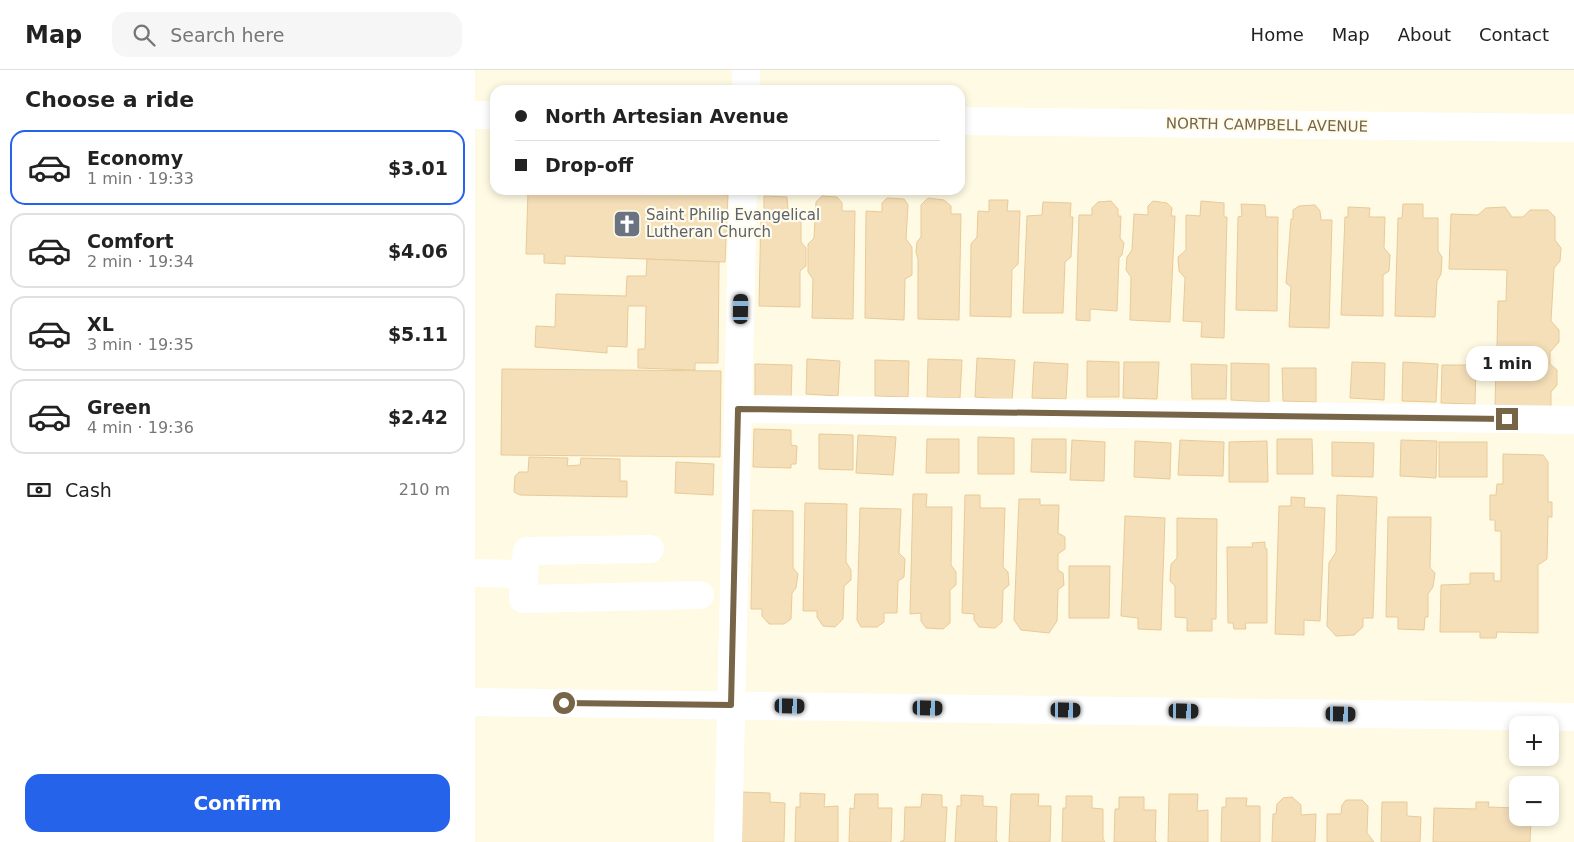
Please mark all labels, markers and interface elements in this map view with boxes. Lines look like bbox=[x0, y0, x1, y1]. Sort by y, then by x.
search box bbox=[112, 12, 462, 57]
text: Map bbox=[25, 21, 82, 49]
icon: search bbox=[130, 21, 158, 49]
text: Search here bbox=[170, 24, 284, 46]
text: Home bbox=[1251, 24, 1304, 45]
text: Map bbox=[1332, 24, 1370, 45]
text: About bbox=[1398, 24, 1451, 45]
text: Contact bbox=[1479, 24, 1549, 45]
text: Choose a ride bbox=[25, 87, 194, 112]
text: North Artesian Avenue bbox=[545, 105, 789, 127]
street label: NORTH CAMPBELL AVENUE bbox=[1166, 114, 1368, 136]
icon: car bbox=[27, 145, 72, 190]
text: Economy bbox=[87, 147, 183, 169]
text: Drop-off bbox=[545, 154, 633, 176]
text: $3.01 bbox=[388, 157, 448, 179]
text: 1 min · 19:33 bbox=[87, 169, 194, 188]
place label: Saint Philip Evangelical Lutheran Church bbox=[646, 206, 820, 241]
church icon: Saint Philip Evangelical Lutheran Church bbox=[612, 209, 642, 239]
icon: car bbox=[27, 228, 72, 273]
text: Comfort bbox=[87, 230, 174, 252]
text: $4.06 bbox=[388, 240, 448, 262]
text: 2 min · 19:34 bbox=[87, 252, 194, 271]
car bbox=[733, 294, 748, 324]
icon: car bbox=[27, 311, 72, 356]
text: XL bbox=[87, 313, 114, 335]
text: $5.11 bbox=[388, 323, 448, 345]
text: 3 min · 19:35 bbox=[87, 335, 194, 354]
callout: 1 min bbox=[1466, 346, 1548, 382]
text: 1 min bbox=[1482, 354, 1532, 373]
icon: car bbox=[27, 394, 72, 439]
text: Green bbox=[87, 396, 151, 418]
text: $2.42 bbox=[388, 406, 448, 428]
route end bbox=[1496, 408, 1518, 430]
text: 4 min · 19:36 bbox=[87, 418, 194, 437]
icon: cash bbox=[25, 476, 53, 504]
text: Cash bbox=[65, 479, 112, 501]
text: 210 m bbox=[399, 480, 450, 499]
route start bbox=[553, 692, 575, 714]
car bbox=[774, 698, 805, 714]
car bbox=[912, 700, 943, 716]
car bbox=[1050, 702, 1081, 718]
car bbox=[1168, 703, 1199, 719]
car bbox=[1325, 706, 1356, 722]
map controls bbox=[1509, 716, 1559, 826]
button: + bbox=[1509, 716, 1559, 766]
button: Confirm bbox=[25, 774, 450, 832]
button: − bbox=[1509, 776, 1559, 826]

